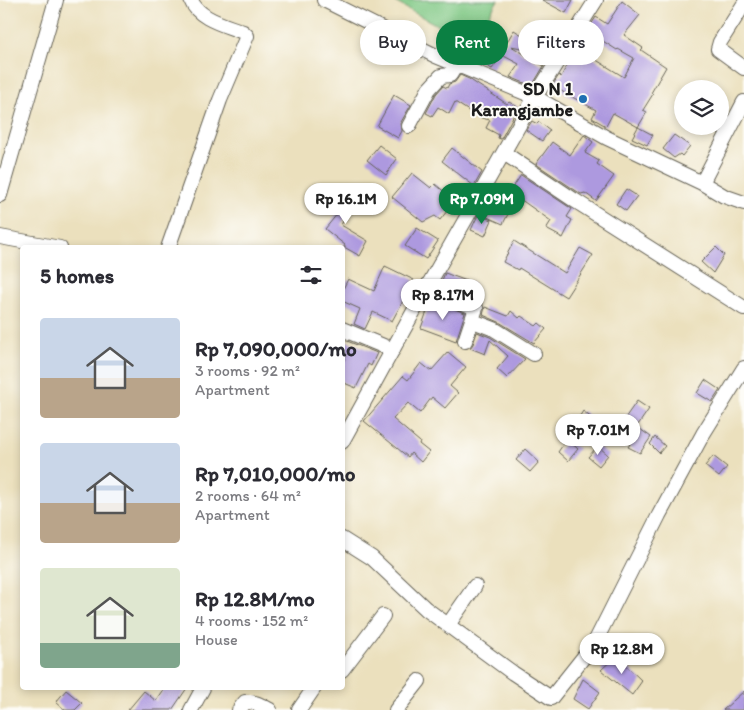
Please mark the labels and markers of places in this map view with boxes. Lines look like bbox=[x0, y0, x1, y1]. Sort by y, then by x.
place label: SD N 1 Karangjambe bbox=[471, 78, 574, 121]
marker: SD N 1 Karangjambe bbox=[577, 93, 589, 105]
pin: Rp 16.1M bbox=[294, 182, 398, 225]
pin: Rp 7.09M bbox=[430, 182, 534, 225]
pin: Rp 8.17M bbox=[391, 278, 495, 321]
pin: Rp 7.01M bbox=[546, 414, 650, 456]
pin: Rp 12.8M bbox=[570, 632, 674, 675]

